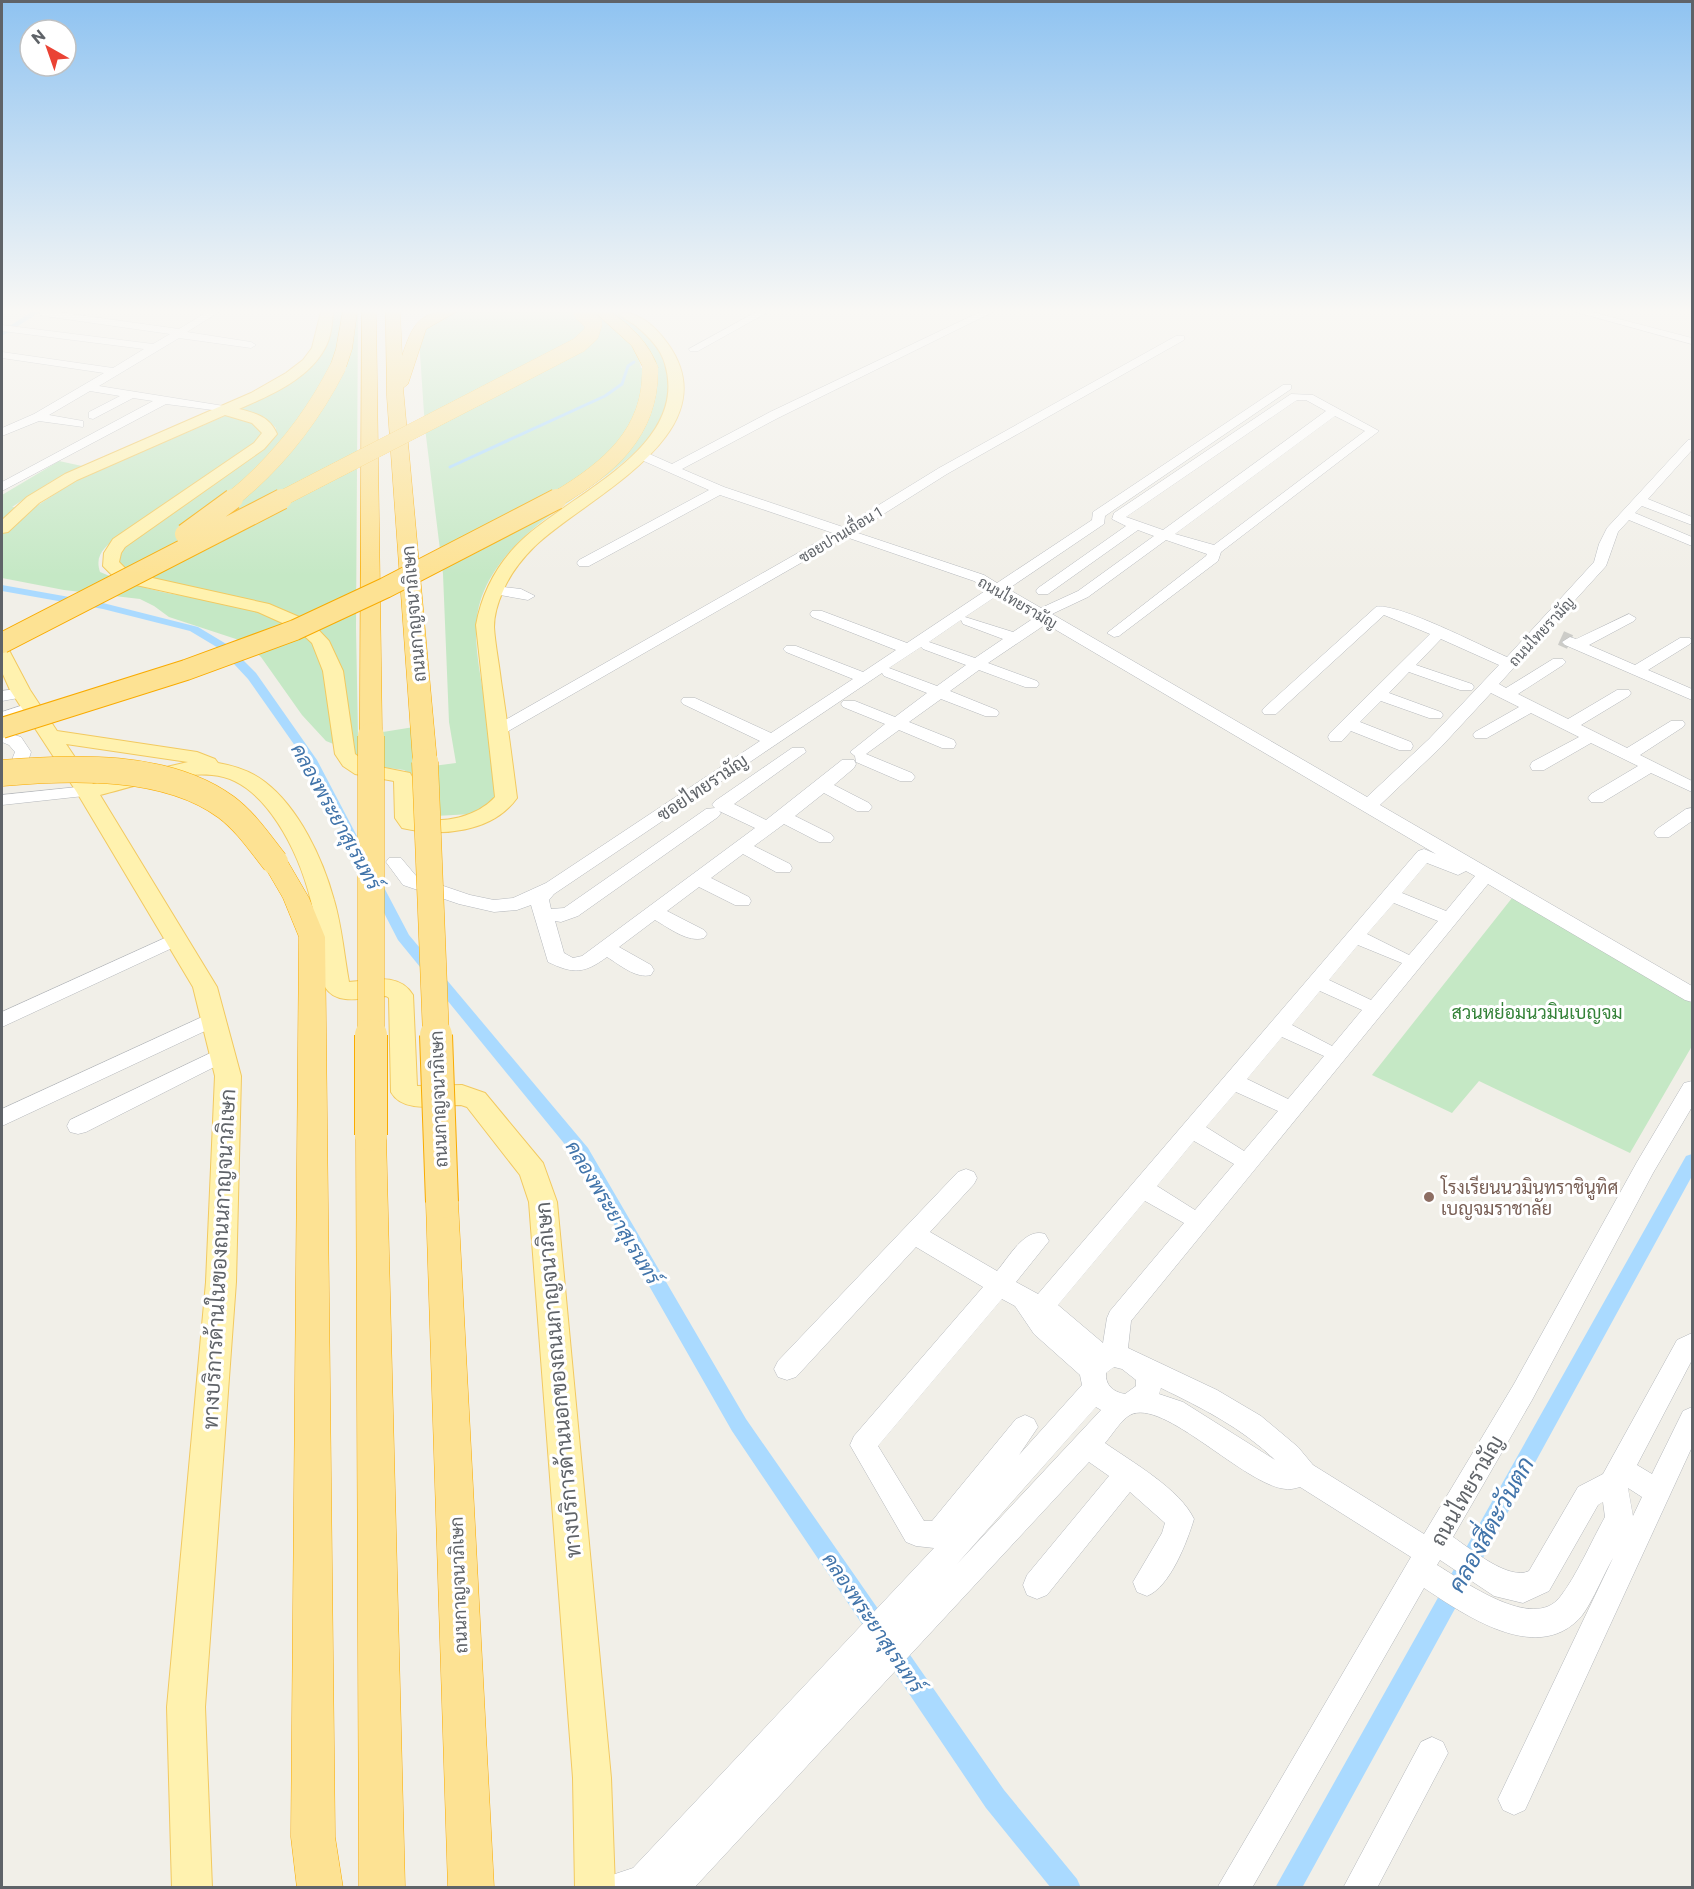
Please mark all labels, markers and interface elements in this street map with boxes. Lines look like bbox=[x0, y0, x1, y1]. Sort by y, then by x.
north arrow bbox=[18, 18, 78, 78]
text: N bbox=[27, 25, 49, 47]
street label: ซอยปานเถื่อน 1 bbox=[792, 498, 885, 566]
street label: ถนนกาญจนาภิเษก bbox=[396, 545, 431, 683]
street label: ถนนไทยรามัญ bbox=[975, 572, 1061, 633]
street label: ถนนไทยรามัญ bbox=[1504, 593, 1578, 670]
water label: คลองพระยาสุเรนทร์ bbox=[284, 738, 389, 897]
street label: ซอยไทยรามัญ bbox=[652, 748, 752, 826]
park label: สวนหย่อมนวมินเบญจม bbox=[1452, 1001, 1622, 1024]
street label: ถนนกาญจนาภิเษก bbox=[425, 1030, 452, 1168]
street label: ทางบริการด้านในของถนนกาญจนาภิเษก bbox=[197, 1088, 240, 1430]
water label: คลองพระยาสุเรนทร์ bbox=[559, 1135, 669, 1292]
place label: โรงเรียนนวมินทราชินูทิศ เบญจมราชาลัย bbox=[1440, 1175, 1618, 1220]
marker: โรงเรียนนวมินทราชินูทิศ เบญจมราชาลัย bbox=[1422, 1190, 1436, 1204]
street label: ทางบริการด้านนอกของถนนกาญจนาภิเษก bbox=[529, 1201, 586, 1559]
street label: ถนนไทยรามัญ bbox=[1424, 1430, 1509, 1550]
water label: คลองสี่ตะวันตก bbox=[1436, 1449, 1539, 1597]
street label: ถนนกาญจนาภิเษก bbox=[445, 1516, 472, 1654]
water label: คลองพระยาสุเรนทร์ bbox=[816, 1547, 932, 1701]

